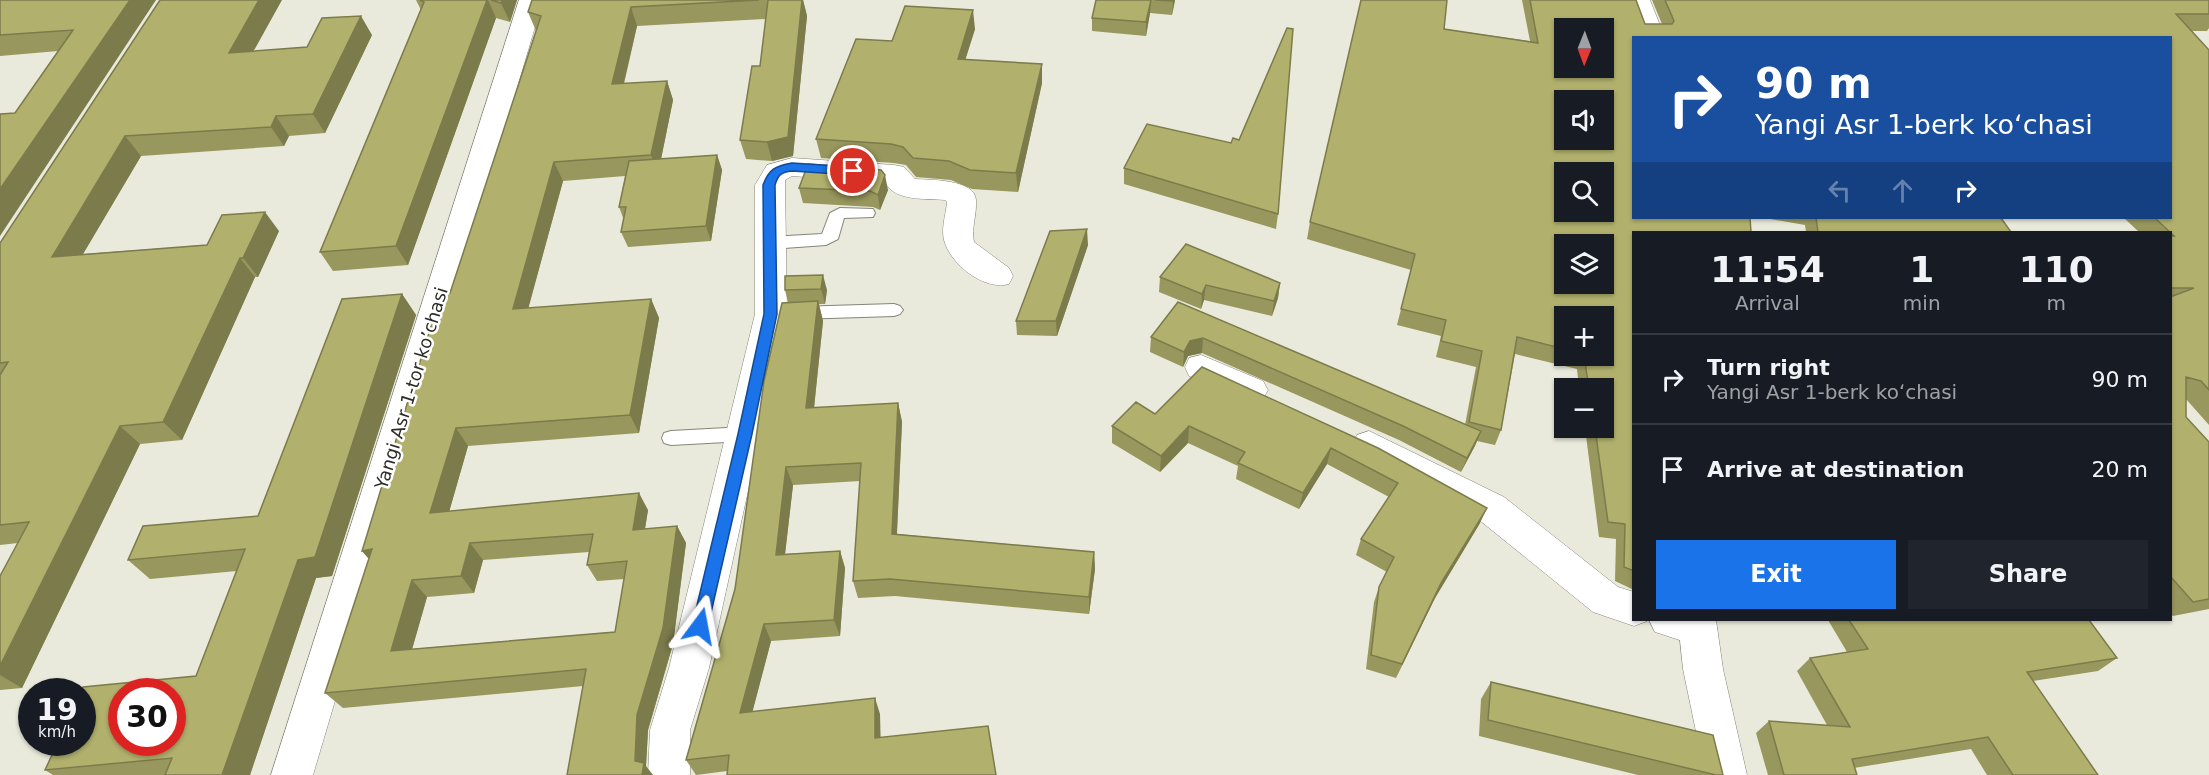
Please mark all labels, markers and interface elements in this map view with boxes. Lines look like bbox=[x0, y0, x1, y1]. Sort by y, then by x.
north arrow bbox=[1554, 18, 1614, 78]
map controls bbox=[1554, 18, 1614, 438]
text: 90 m bbox=[1755, 59, 1872, 108]
icon: right bbox=[1656, 60, 1734, 138]
button: sound bbox=[1554, 90, 1614, 150]
text: Yangi Asr 1-berk koʻchasi bbox=[1755, 109, 2093, 140]
pin bbox=[827, 145, 878, 196]
icon: arrive bbox=[836, 154, 869, 187]
button: search bbox=[1554, 162, 1614, 222]
icon: left bbox=[1823, 174, 1856, 207]
icon: ahead bbox=[1886, 174, 1919, 207]
icon: right bbox=[1949, 174, 1982, 207]
button: layers bbox=[1554, 234, 1614, 294]
text: 11:54 bbox=[1710, 249, 1825, 290]
text: 1 bbox=[1909, 249, 1934, 290]
text: 110 bbox=[2019, 249, 2094, 290]
street label: Yangi Asr 1-tor koʼchasi bbox=[370, 284, 452, 493]
text: Arrival bbox=[1735, 291, 1800, 315]
text: min bbox=[1903, 291, 1941, 315]
text: m bbox=[2047, 291, 2066, 315]
button: + bbox=[1554, 306, 1614, 366]
text: Turn right bbox=[1707, 355, 1830, 380]
icon: right bbox=[1656, 363, 1689, 396]
text: 90 m bbox=[2092, 367, 2148, 392]
button: − bbox=[1554, 378, 1614, 438]
text: Yangi Asr 1-berk koʻchasi bbox=[1707, 380, 1957, 404]
icon: arrive bbox=[1656, 453, 1689, 486]
text: Arrive at destination bbox=[1707, 457, 1964, 482]
text: 20 m bbox=[2092, 457, 2148, 482]
button: Exit bbox=[1656, 540, 1896, 609]
button: Share bbox=[1908, 540, 2148, 609]
position arrow bbox=[668, 594, 732, 658]
speed limit sign: 30 bbox=[108, 678, 186, 756]
text: 19 bbox=[36, 692, 78, 727]
text: km/h bbox=[38, 723, 76, 741]

